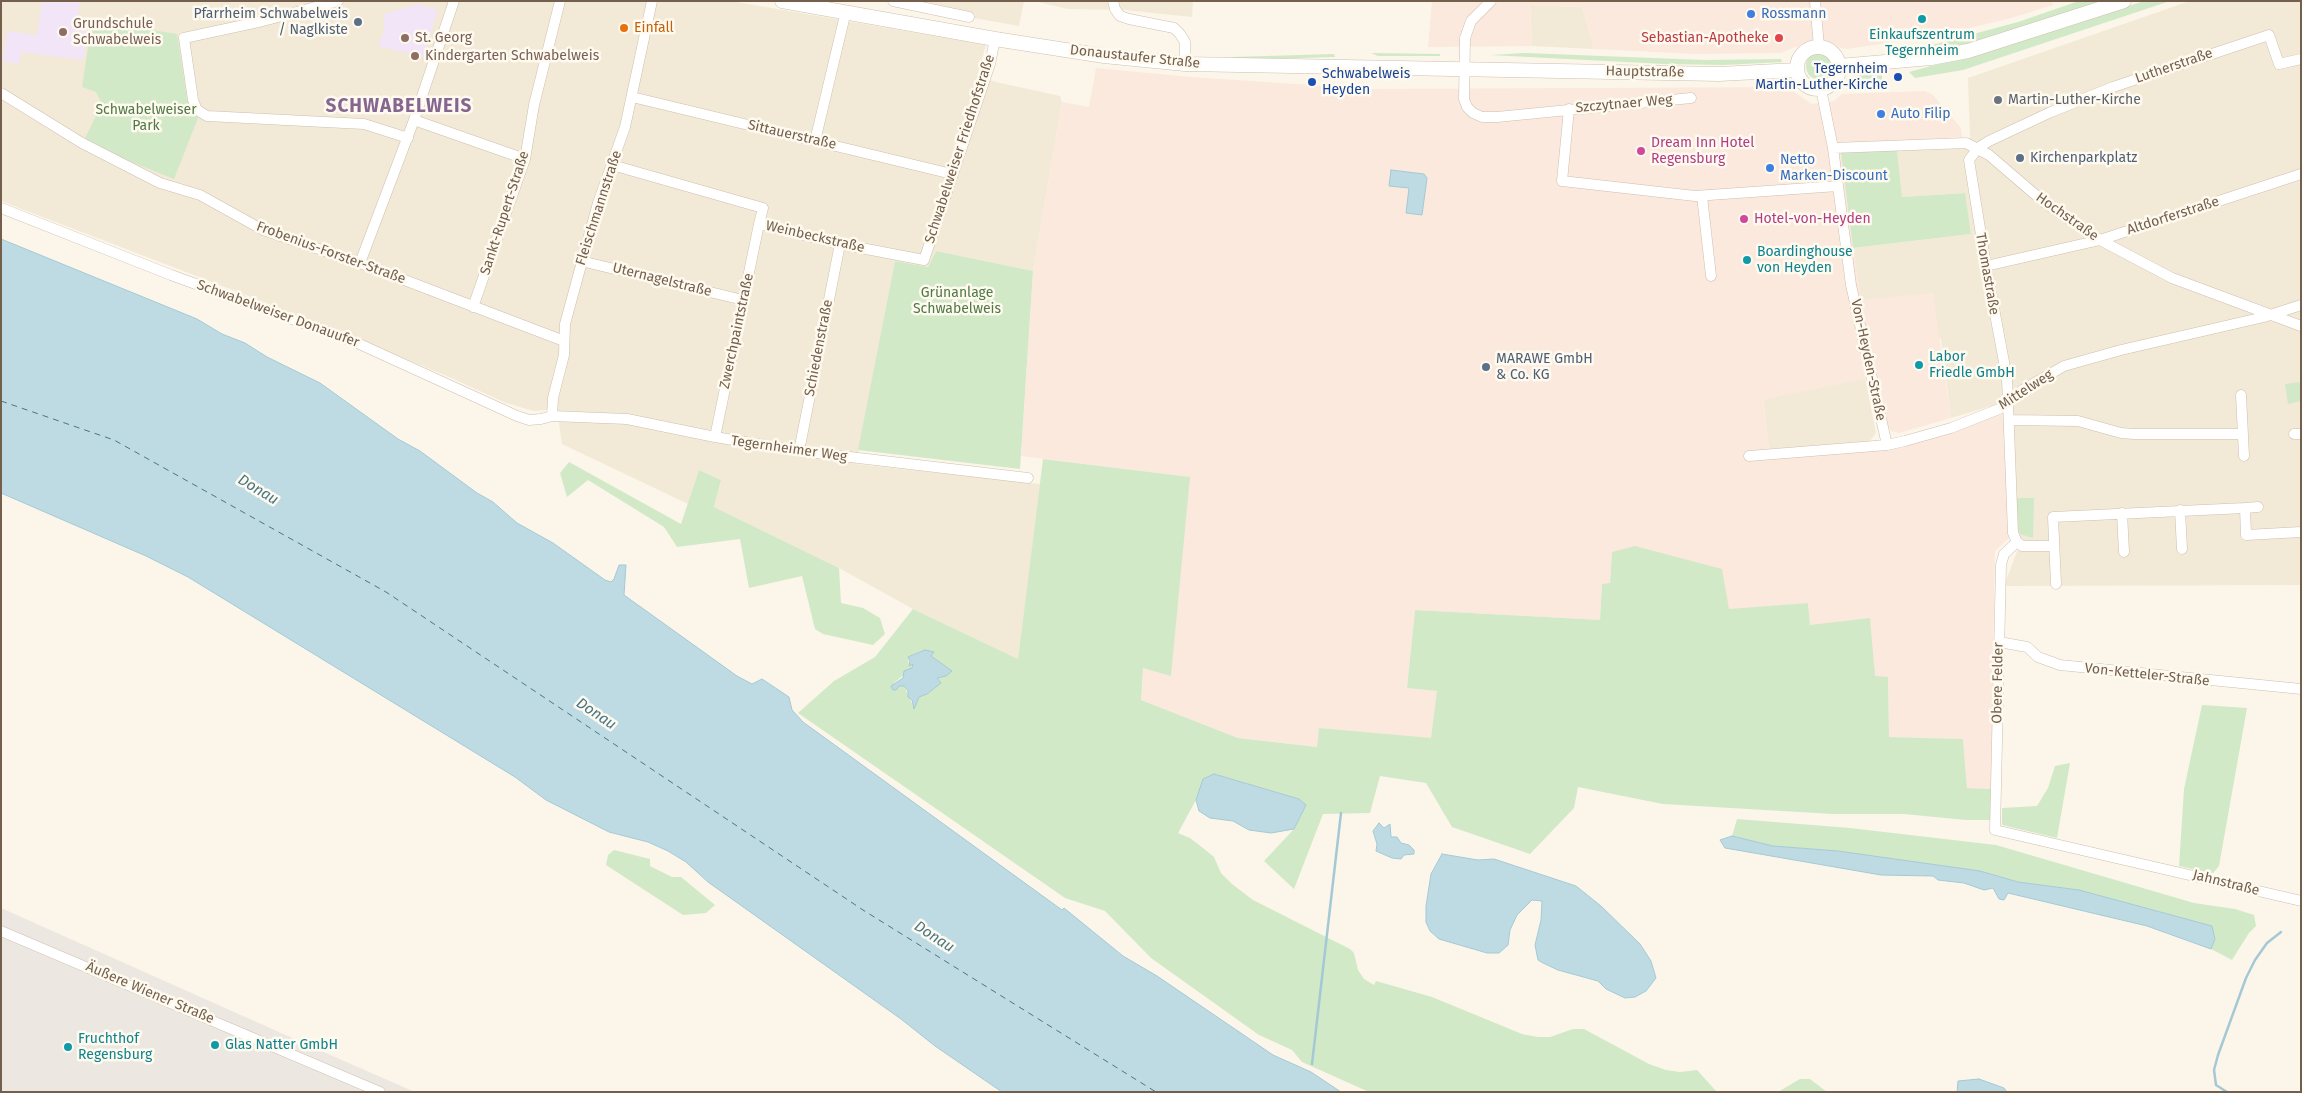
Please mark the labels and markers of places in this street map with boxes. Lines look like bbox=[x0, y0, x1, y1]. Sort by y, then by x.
place label: Pfarrheim Schwabelweis / Naglkiste bbox=[193, 6, 348, 38]
place label: Rossmann bbox=[1761, 6, 1826, 22]
marker: Rossmann bbox=[1745, 8, 1757, 20]
marker: Einkaufszentrum Tegernheim bbox=[1916, 13, 1928, 25]
place label: Grundschule Schwabelweis bbox=[73, 16, 161, 48]
marker: Pfarrheim Schwabelweis / Naglkiste bbox=[352, 16, 364, 28]
place label: Einfall bbox=[634, 20, 674, 36]
marker: Einfall bbox=[618, 22, 630, 34]
marker: Grundschule Schwabelweis bbox=[57, 26, 69, 38]
place label: Einkaufszentrum Tegernheim bbox=[1869, 27, 1975, 59]
place label: St. Georg bbox=[415, 30, 472, 46]
place label: Sebastian-Apotheke bbox=[1641, 30, 1769, 46]
marker: St. Georg bbox=[399, 32, 411, 44]
marker: Sebastian-Apotheke bbox=[1773, 32, 1785, 44]
place label: Kindergarten Schwabelweis bbox=[425, 48, 599, 64]
marker: Kindergarten Schwabelweis bbox=[409, 50, 421, 62]
place label: Tegernheim Martin-Luther-Kirche bbox=[1755, 61, 1888, 94]
place label: Schwabelweis Heyden bbox=[1322, 66, 1410, 98]
marker: Tegernheim Martin-Luther-Kirche bbox=[1892, 71, 1904, 83]
marker: Schwabelweis Heyden bbox=[1306, 76, 1318, 88]
place label: Martin-Luther-Kirche bbox=[2008, 92, 2141, 108]
marker: Martin-Luther-Kirche bbox=[1992, 94, 2004, 106]
place label: Auto Filip bbox=[1891, 106, 1951, 122]
marker: Auto Filip bbox=[1875, 108, 1887, 120]
place label: Dream Inn Hotel Regensburg bbox=[1651, 135, 1754, 168]
marker: Dream Inn Hotel Regensburg bbox=[1635, 145, 1647, 157]
place label: Kirchenparkplatz bbox=[2030, 150, 2137, 166]
place label: Netto Marken-Discount bbox=[1780, 152, 1888, 184]
marker: Kirchenparkplatz bbox=[2014, 152, 2026, 164]
marker: Netto Marken-Discount bbox=[1764, 162, 1776, 174]
place label: Hotel-von-Heyden bbox=[1754, 211, 1871, 227]
marker: Hotel-von-Heyden bbox=[1738, 213, 1750, 225]
place label: Boardinghouse von Heyden bbox=[1757, 244, 1853, 276]
marker: Boardinghouse von Heyden bbox=[1741, 254, 1753, 266]
place label: Labor Friedle GmbH bbox=[1929, 349, 2015, 382]
place label: MARAWE GmbH & Co. KG bbox=[1496, 351, 1593, 384]
marker: Labor Friedle GmbH bbox=[1913, 359, 1925, 371]
marker: MARAWE GmbH & Co. KG bbox=[1480, 361, 1492, 373]
place label: Fruchthof Regensburg bbox=[78, 1031, 152, 1064]
place label: Glas Natter GmbH bbox=[225, 1037, 338, 1053]
marker: Glas Natter GmbH bbox=[209, 1039, 221, 1051]
marker: Fruchthof Regensburg bbox=[62, 1041, 74, 1053]

